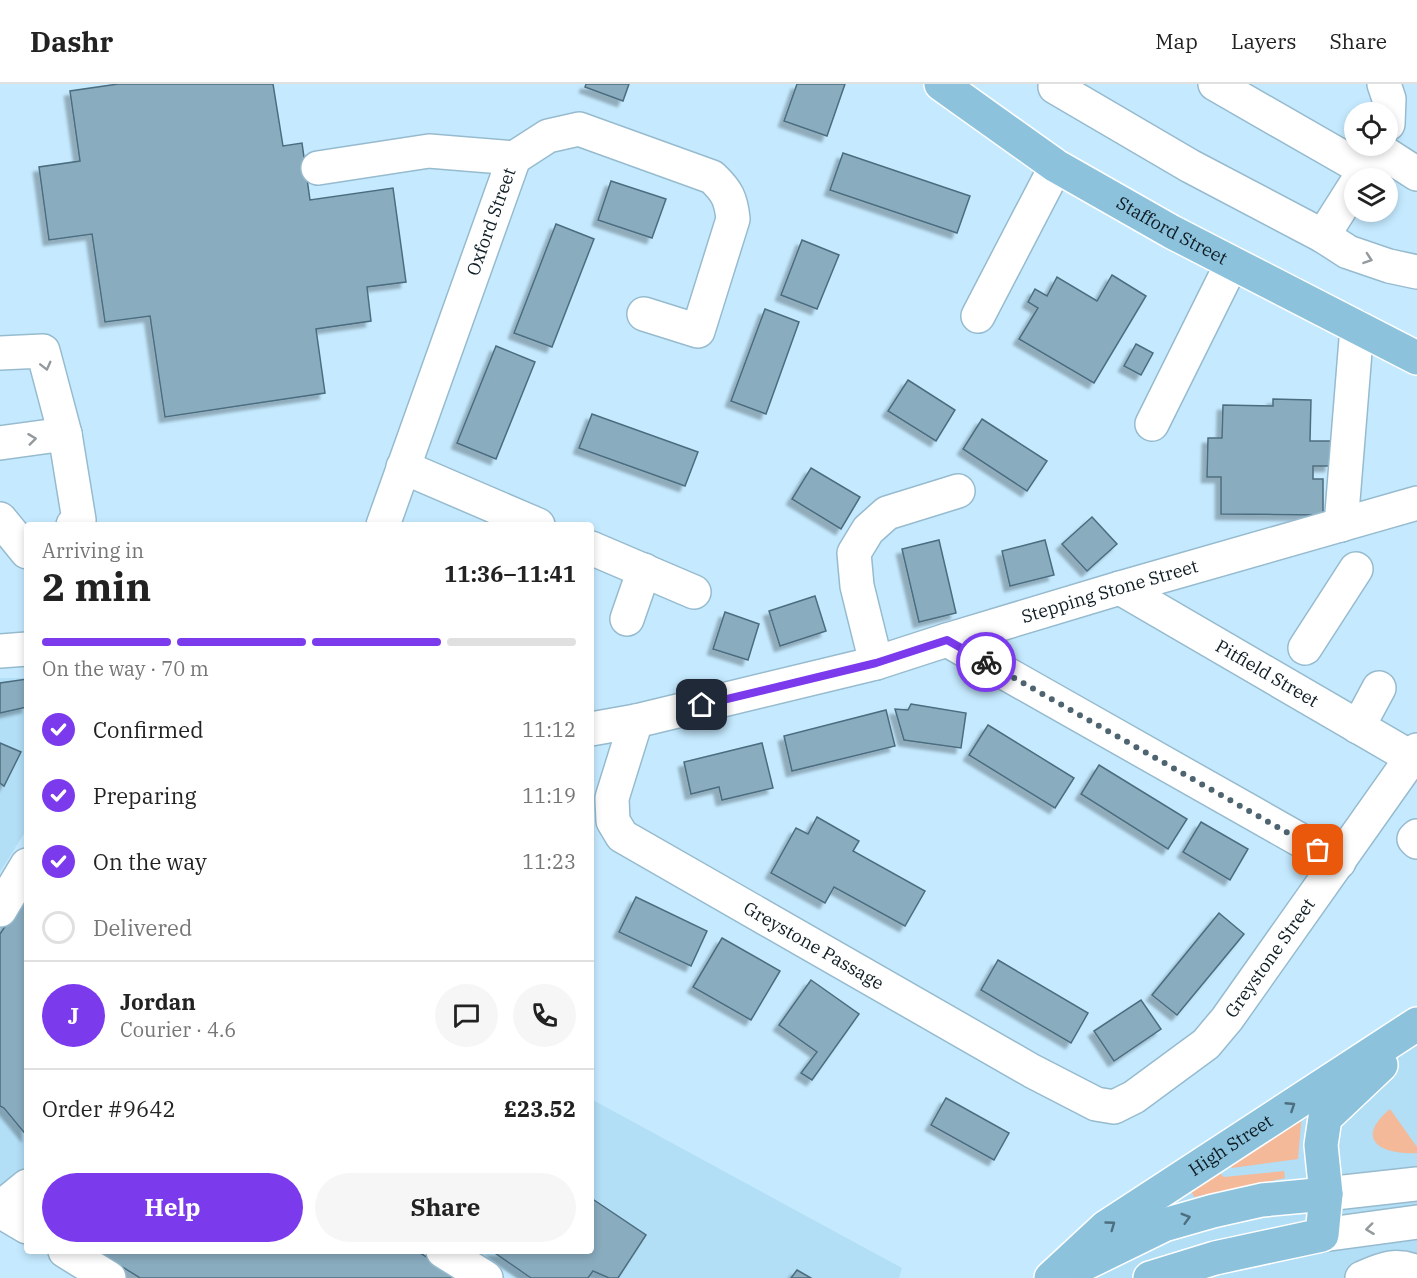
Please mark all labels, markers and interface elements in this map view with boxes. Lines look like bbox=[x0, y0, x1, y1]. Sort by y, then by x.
text: Dashr bbox=[30, 23, 113, 60]
text: Map bbox=[1155, 27, 1198, 55]
text: Layers bbox=[1231, 27, 1297, 55]
text: Share bbox=[1330, 27, 1387, 55]
map controls bbox=[1344, 102, 1398, 222]
button: locate bbox=[1344, 102, 1398, 156]
street label: Oxford Street bbox=[461, 165, 521, 279]
button: layers bbox=[1344, 168, 1398, 222]
street label: Stafford Street bbox=[1113, 191, 1231, 270]
one-way arrow bbox=[1362, 251, 1373, 264]
one-way arrow bbox=[39, 361, 52, 371]
one-way arrow bbox=[28, 433, 37, 445]
text: Arriving in bbox=[42, 537, 144, 564]
street label: Stepping Stone Street bbox=[1019, 554, 1200, 628]
text: 11:36–11:41 bbox=[444, 559, 576, 588]
text: 2 min bbox=[42, 561, 151, 612]
courier bbox=[956, 632, 1016, 692]
street label: Pitfield Street bbox=[1211, 634, 1323, 712]
icon: bike bbox=[970, 646, 1003, 679]
text: On the way · 70 m bbox=[42, 655, 209, 682]
pin bbox=[676, 679, 727, 730]
icon: home bbox=[685, 688, 718, 721]
icon: check bbox=[42, 713, 75, 746]
text: Confirmed bbox=[93, 715, 204, 744]
text: 11:12 bbox=[522, 716, 576, 743]
icon: check bbox=[42, 779, 75, 812]
text: Preparing bbox=[93, 781, 197, 810]
text: 11:19 bbox=[522, 782, 576, 809]
pin bbox=[1292, 824, 1343, 875]
icon: bag bbox=[1301, 833, 1334, 866]
icon: check bbox=[42, 845, 75, 878]
text: On the way bbox=[93, 847, 207, 876]
text: 11:23 bbox=[522, 848, 576, 875]
street label: Greystone Street bbox=[1220, 894, 1320, 1022]
street label: Greystone Passage bbox=[740, 896, 888, 995]
text: Delivered bbox=[93, 913, 192, 942]
button: chat bbox=[435, 984, 498, 1047]
button: phone bbox=[513, 984, 576, 1047]
text: Jordan bbox=[120, 987, 196, 1016]
text: J bbox=[68, 1001, 79, 1030]
text: Courier · 4.6 bbox=[120, 1016, 236, 1043]
text: Order #9642 bbox=[42, 1094, 176, 1123]
text: £23.52 bbox=[504, 1094, 576, 1123]
one-way arrow bbox=[1284, 1102, 1295, 1113]
street label: High Street bbox=[1184, 1109, 1277, 1181]
button: Help bbox=[42, 1173, 303, 1242]
button: Share bbox=[315, 1173, 576, 1242]
one-way arrow bbox=[1180, 1213, 1191, 1225]
one-way arrow bbox=[1104, 1221, 1115, 1232]
one-way arrow bbox=[1365, 1222, 1374, 1234]

